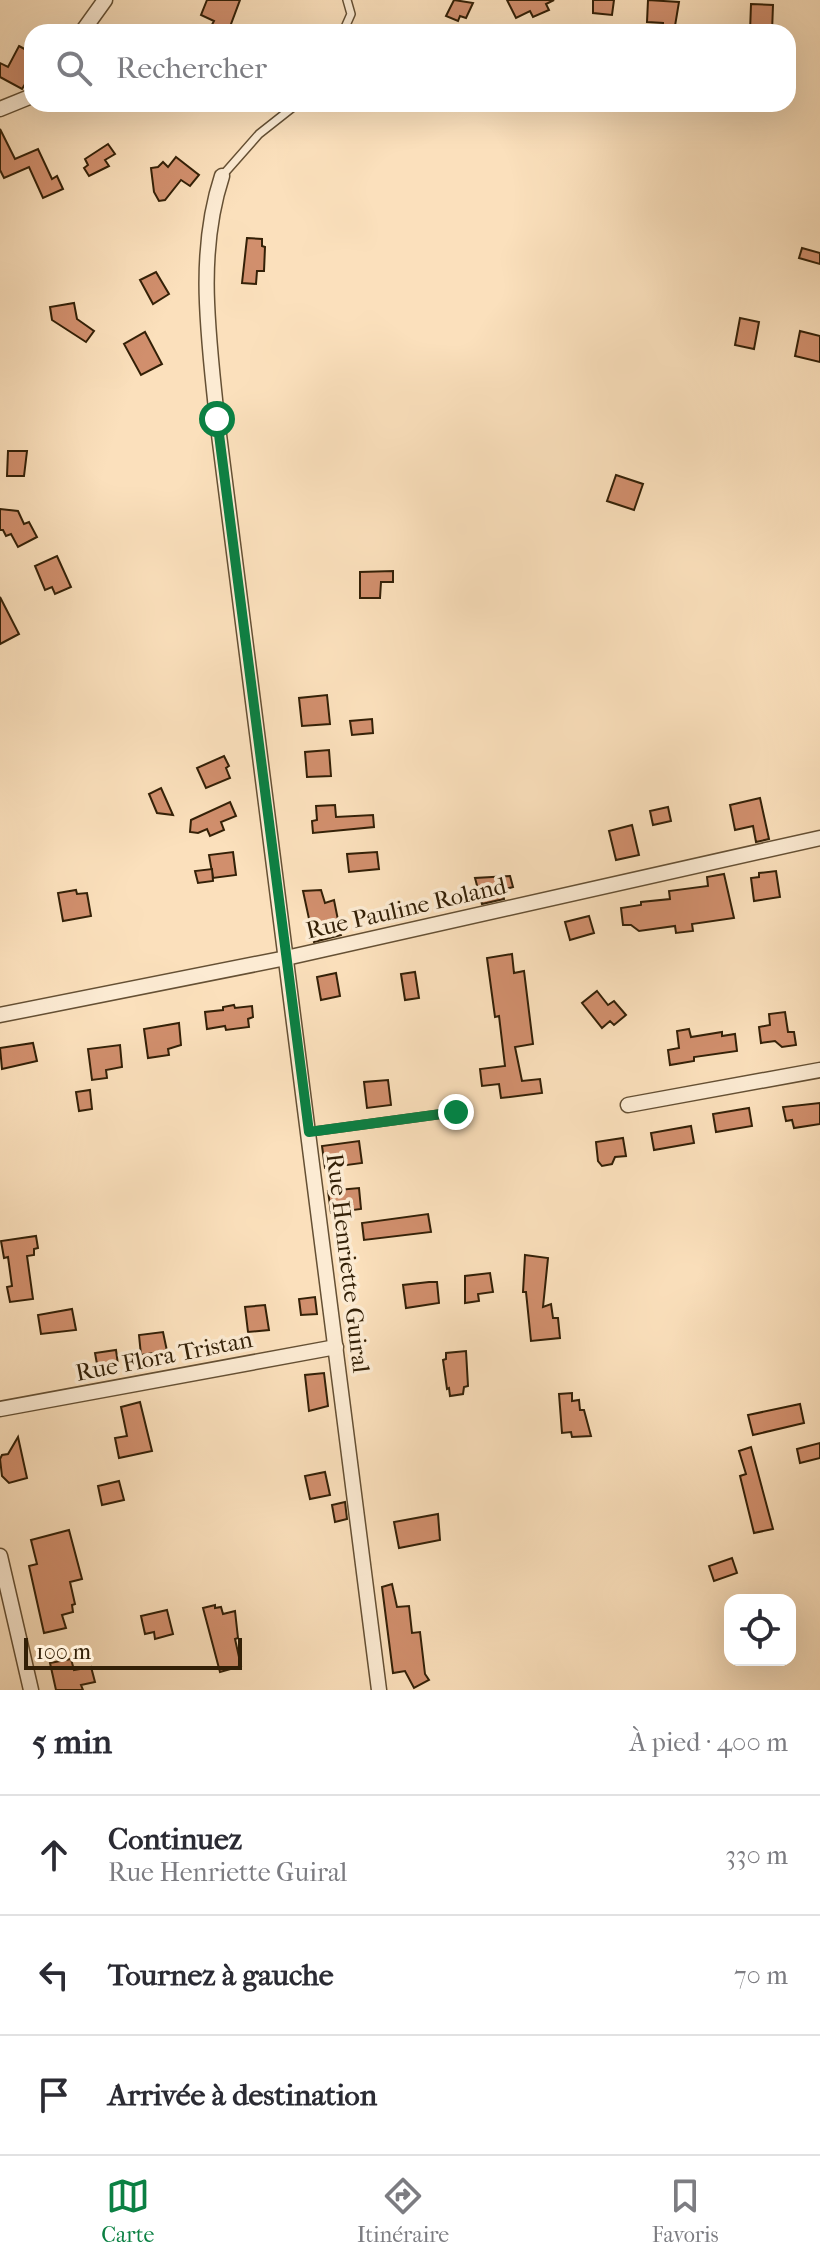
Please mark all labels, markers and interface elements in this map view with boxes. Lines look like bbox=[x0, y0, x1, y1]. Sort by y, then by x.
search box bbox=[24, 24, 796, 112]
icon: search bbox=[52, 46, 96, 90]
text: Rechercher bbox=[116, 51, 267, 86]
route start bbox=[199, 401, 235, 437]
street label: Rue Pauline Roland bbox=[303, 871, 510, 945]
route end bbox=[438, 1094, 474, 1130]
street label: Rue Henriette Guiral bbox=[321, 1152, 375, 1375]
street label: Rue Flora Tristan bbox=[73, 1325, 255, 1387]
map controls bbox=[724, 1594, 796, 1666]
button: locate bbox=[724, 1594, 796, 1666]
scale bar bbox=[24, 1634, 242, 1670]
text: 100 m bbox=[36, 1639, 91, 1665]
text: 5 min bbox=[32, 1722, 112, 1762]
text: À pied · 400 m bbox=[629, 1727, 788, 1758]
text: Continuez bbox=[108, 1822, 242, 1857]
icon: ahead bbox=[32, 1833, 76, 1877]
text: 330 m bbox=[725, 1840, 788, 1871]
text: Rue Henriette Guiral bbox=[108, 1857, 347, 1888]
icon: left bbox=[32, 1953, 76, 1997]
text: Tournez à gauche bbox=[108, 1958, 334, 1993]
text: 70 m bbox=[734, 1960, 788, 1991]
icon: arrive bbox=[32, 2073, 76, 2117]
text: Arrivée à destination bbox=[108, 2078, 377, 2113]
tab: Carte bbox=[101, 2174, 154, 2248]
tab: Itinéraire bbox=[357, 2174, 449, 2248]
tab: Favoris bbox=[652, 2174, 719, 2248]

